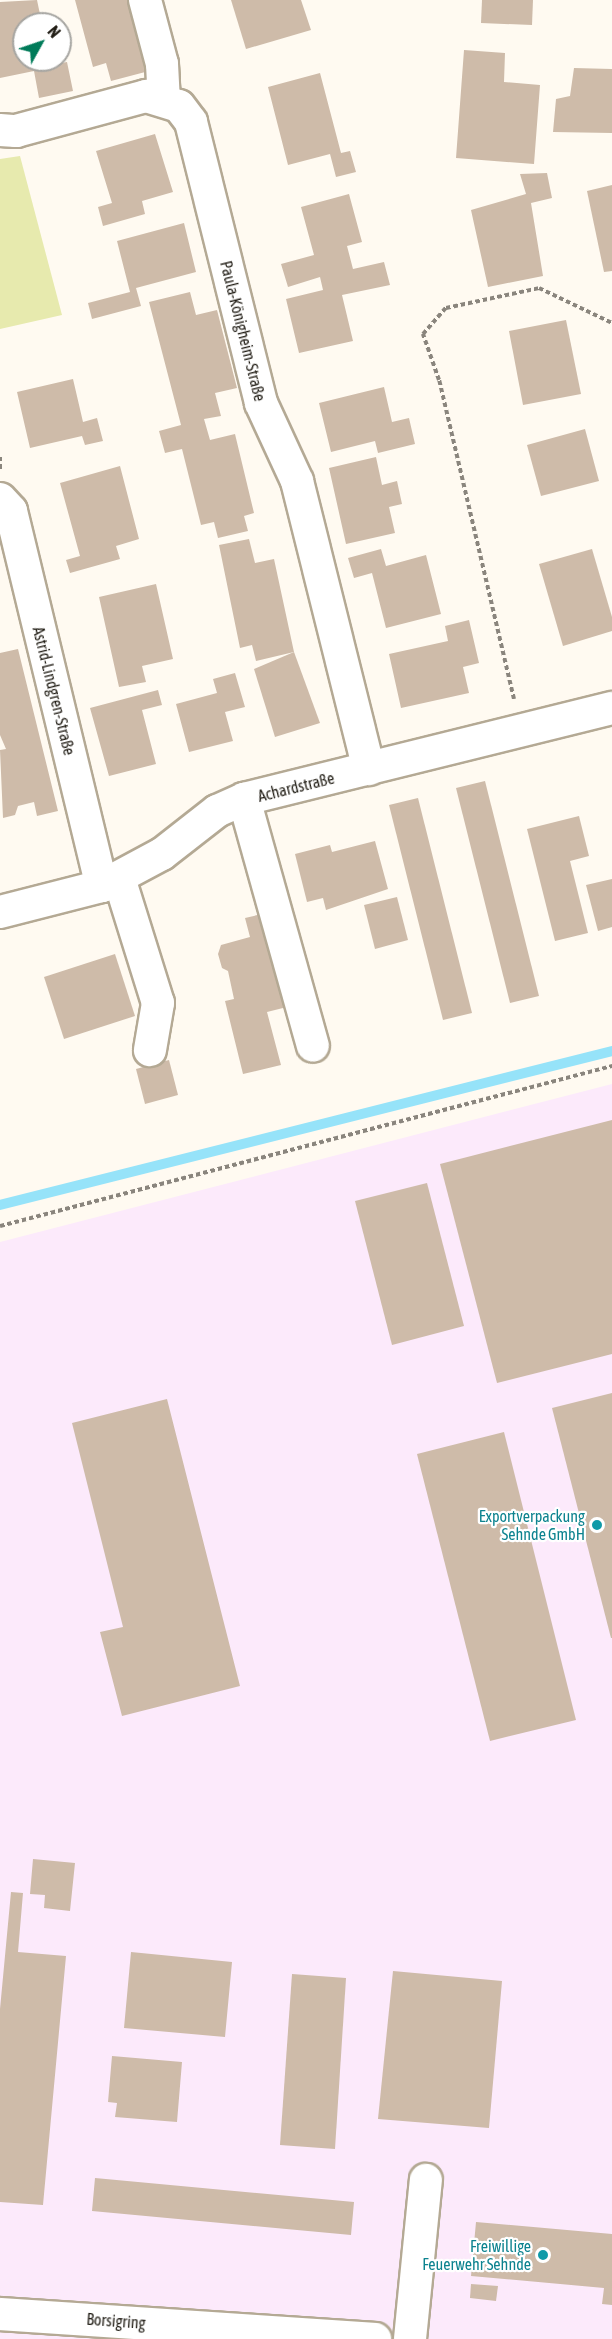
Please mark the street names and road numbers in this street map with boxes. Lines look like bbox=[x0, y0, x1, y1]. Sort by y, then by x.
street label: Paula-Königheim-Straße bbox=[216, 259, 270, 403]
street label: Astrid-Lindgren-Straße bbox=[29, 625, 79, 757]
street label: Achardstraße bbox=[256, 768, 336, 806]
street label: Borsigring bbox=[86, 2309, 146, 2333]

